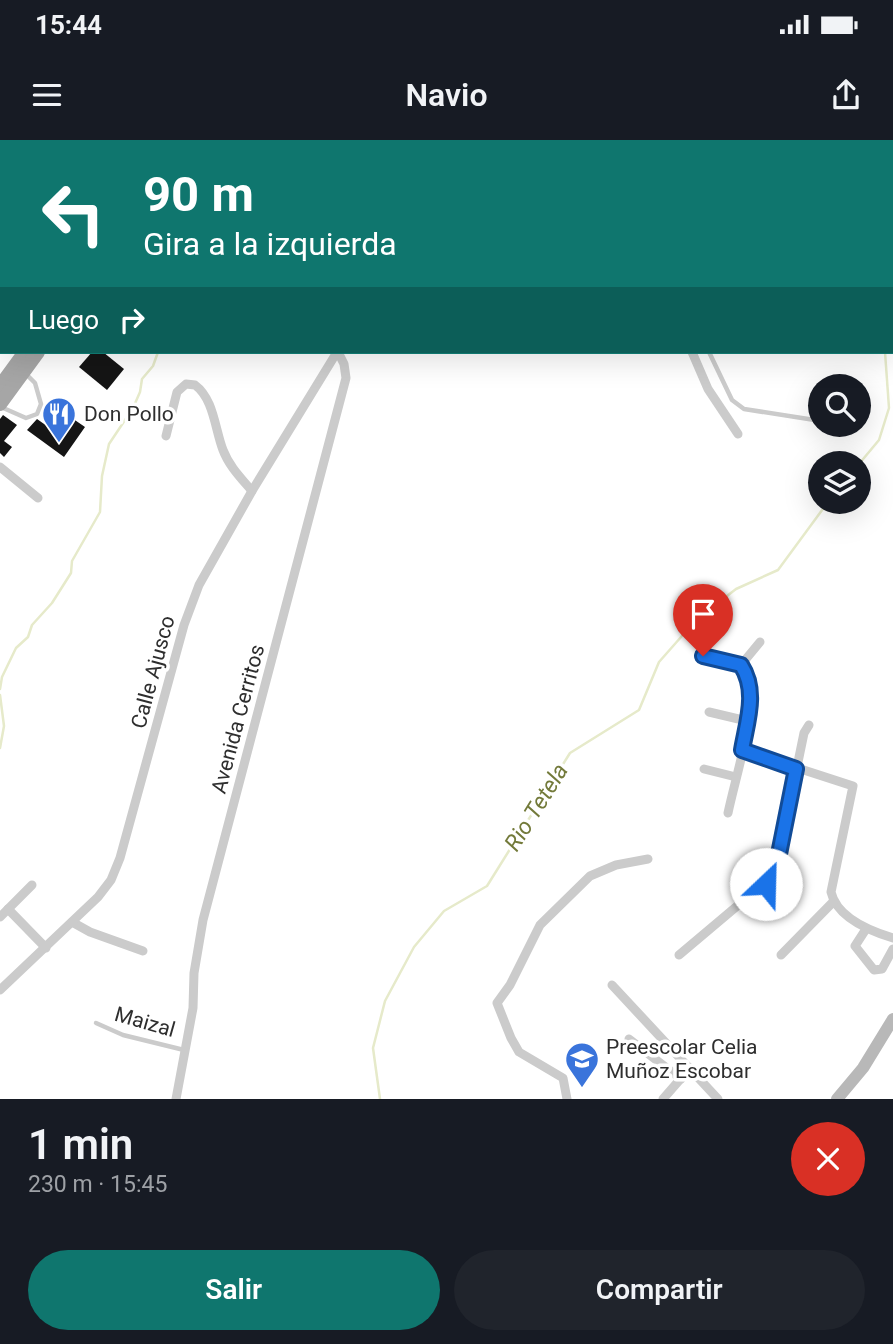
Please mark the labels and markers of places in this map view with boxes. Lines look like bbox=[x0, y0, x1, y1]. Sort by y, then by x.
restaurant icon: Don Pollo bbox=[40, 395, 78, 444]
place label: Don Pollo bbox=[84, 402, 174, 426]
pin bbox=[673, 584, 733, 656]
place label: Preescolar Celia Muñoz Escobar bbox=[606, 1035, 758, 1083]
school or university icon: Preescolar Celia Muñoz Escobar bbox=[563, 1040, 601, 1089]

